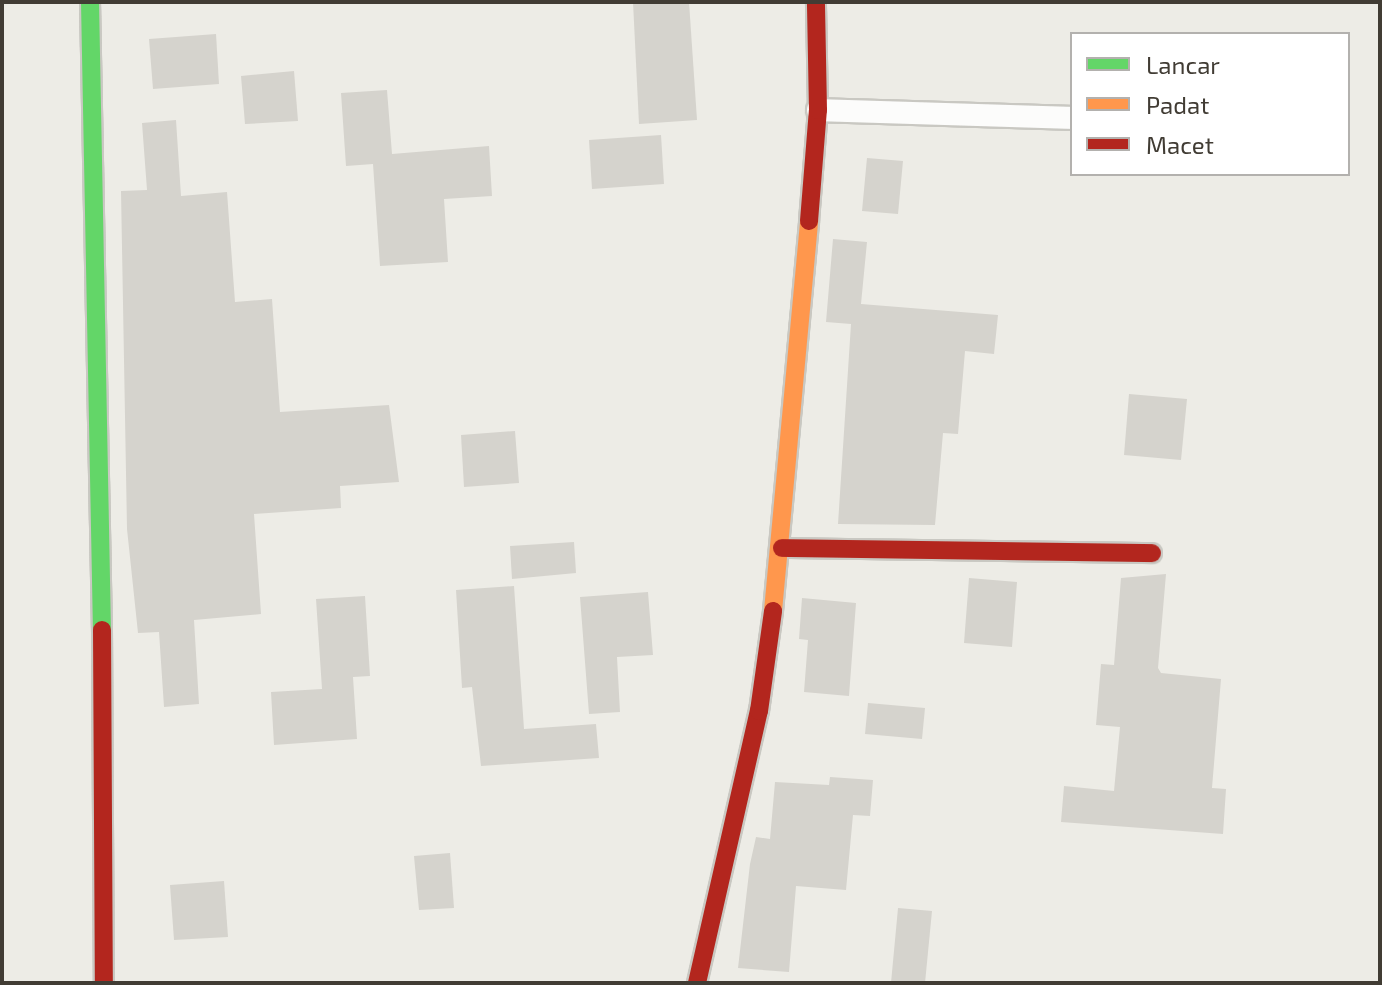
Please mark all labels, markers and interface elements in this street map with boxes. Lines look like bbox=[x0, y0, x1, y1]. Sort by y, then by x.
legend bbox=[1070, 32, 1350, 176]
text: Lancar bbox=[1146, 50, 1220, 79]
text: Padat bbox=[1146, 90, 1209, 119]
text: Macet bbox=[1146, 130, 1214, 159]

